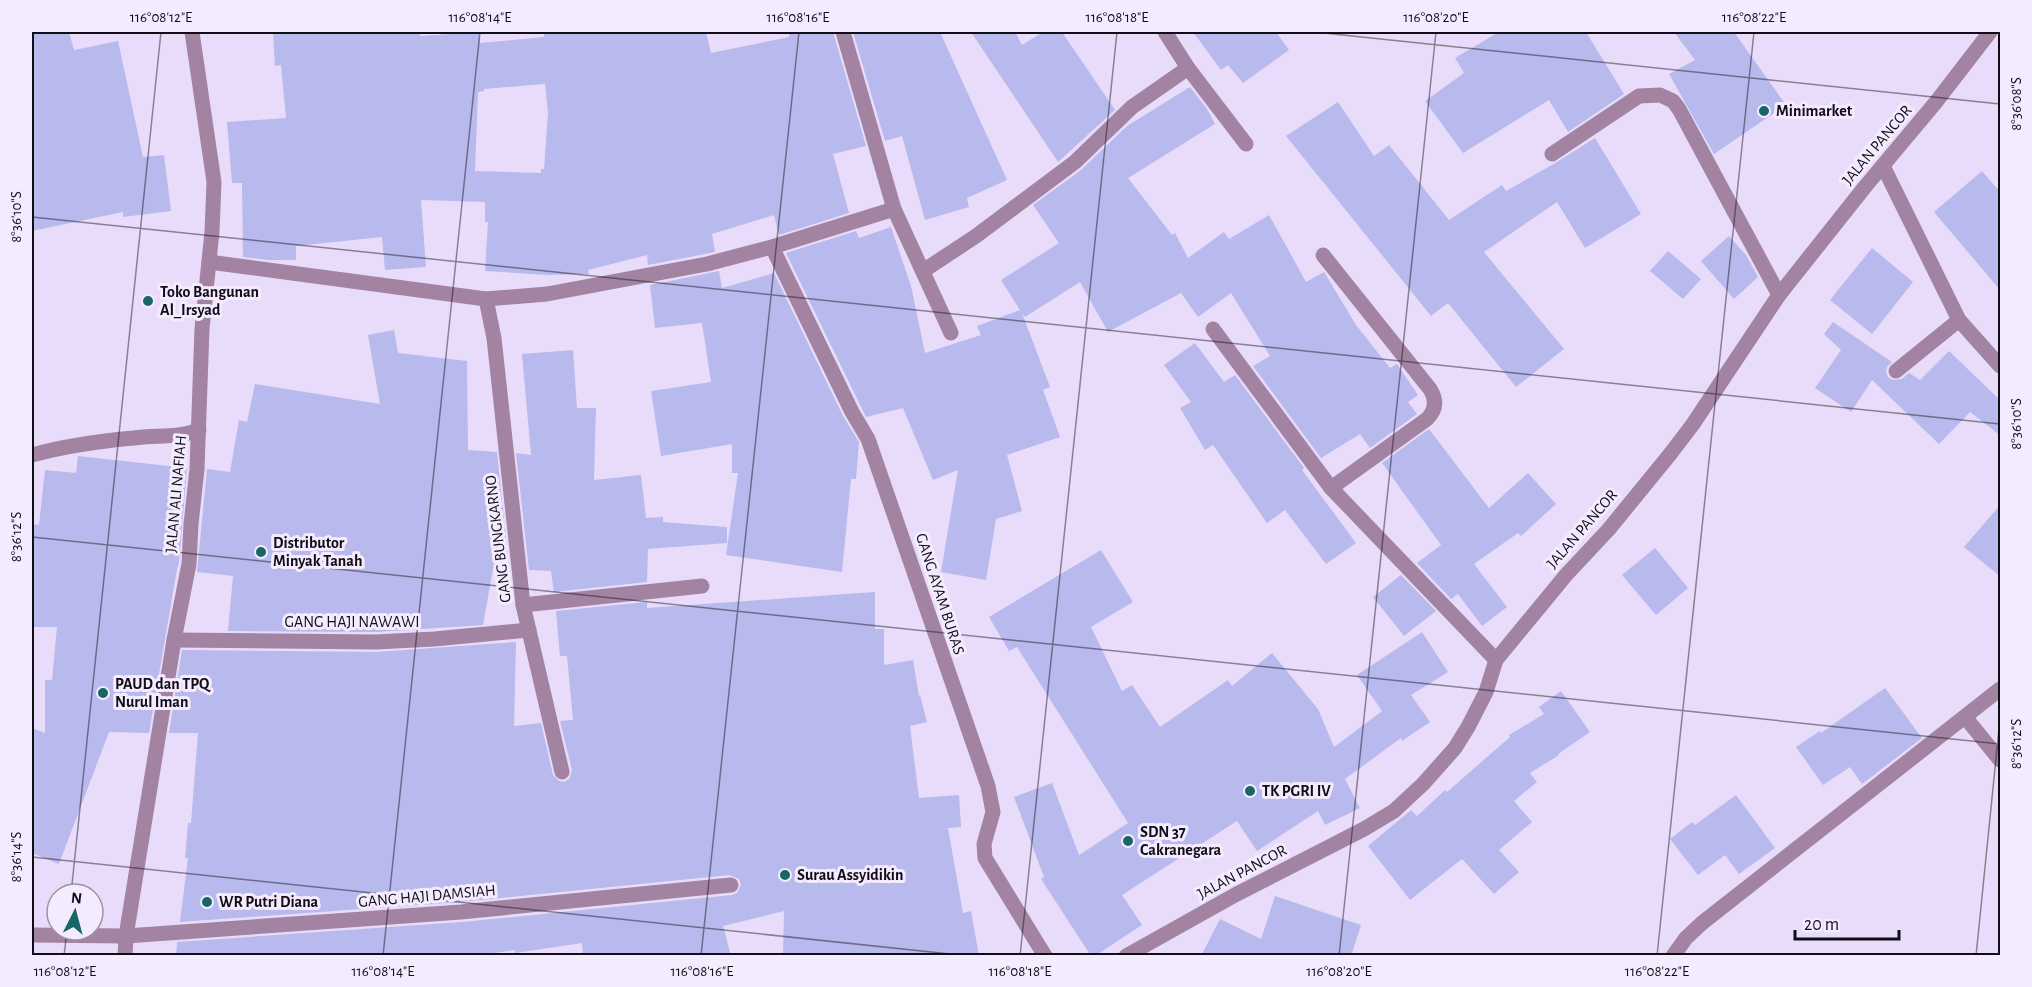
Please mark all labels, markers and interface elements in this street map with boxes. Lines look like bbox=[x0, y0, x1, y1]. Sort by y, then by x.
text: 116°08'12"E bbox=[130, 10, 192, 25]
text: 116°08'14"E bbox=[448, 10, 512, 25]
text: 116°08'16"E bbox=[767, 10, 829, 25]
text: 116°08'18"E bbox=[1086, 10, 1149, 25]
text: 116°08'20"E bbox=[1403, 10, 1469, 25]
text: 116°08'22"E bbox=[1722, 10, 1786, 25]
text: 8°36'08"S bbox=[2009, 77, 2024, 131]
street label: JALAN PANCOR bbox=[1839, 102, 1915, 188]
place label: Minimarket bbox=[1776, 103, 1853, 119]
marker: Minimarket bbox=[1757, 104, 1771, 118]
text: 8°36'10"S bbox=[9, 191, 24, 243]
place label: Toko Bangunan Al_Irsyad bbox=[160, 284, 259, 319]
marker: Toko Bangunan Al_Irsyad bbox=[141, 294, 155, 308]
text: 8°36'10"S bbox=[2009, 398, 2024, 450]
street label: JALAN ALI NAFIAH bbox=[163, 434, 189, 554]
street label: GANG BUNGKARNO bbox=[482, 474, 514, 604]
street label: JALAN PANCOR bbox=[1544, 487, 1620, 571]
text: 8°36'12"S bbox=[9, 512, 24, 562]
street label: GANG AYAM BURAS bbox=[913, 531, 967, 657]
place label: Distributor Minyak Tanah bbox=[273, 535, 362, 570]
marker: Distributor Minyak Tanah bbox=[254, 545, 268, 559]
street label: GANG HAJI NAWAWI bbox=[284, 614, 420, 630]
place label: PAUD dan TPQ Nurul Iman bbox=[115, 676, 211, 710]
marker: PAUD dan TPQ Nurul Iman bbox=[96, 686, 110, 700]
text: 8°36'12"S bbox=[2009, 719, 2024, 769]
place label: TK PGRI IV bbox=[1262, 783, 1331, 799]
marker: TK PGRI IV bbox=[1243, 784, 1257, 798]
place label: SDN 37 Cakranegara bbox=[1140, 824, 1222, 858]
text: 8°36'14"S bbox=[9, 832, 24, 882]
marker: SDN 37 Cakranegara bbox=[1121, 834, 1135, 848]
street label: JALAN PANCOR bbox=[1195, 842, 1289, 902]
place label: Surau Assyidikin bbox=[797, 867, 903, 884]
marker: Surau Assyidikin bbox=[778, 868, 792, 882]
north arrow bbox=[45, 882, 105, 942]
street label: GANG HAJI DAMSIAH bbox=[358, 882, 496, 910]
text: N bbox=[70, 890, 83, 907]
place label: WR Putri Diana bbox=[219, 894, 319, 910]
marker: WR Putri Diana bbox=[200, 895, 214, 909]
scale bar bbox=[1795, 903, 1898, 941]
text: 20 m bbox=[1804, 916, 1839, 934]
text: 116°08'12"E bbox=[34, 964, 96, 979]
text: 116°08'14"E bbox=[351, 964, 415, 979]
text: 116°08'16"E bbox=[671, 964, 733, 979]
text: 116°08'18"E bbox=[989, 964, 1052, 979]
text: 116°08'20"E bbox=[1306, 964, 1372, 979]
text: 116°08'22"E bbox=[1625, 964, 1689, 979]

